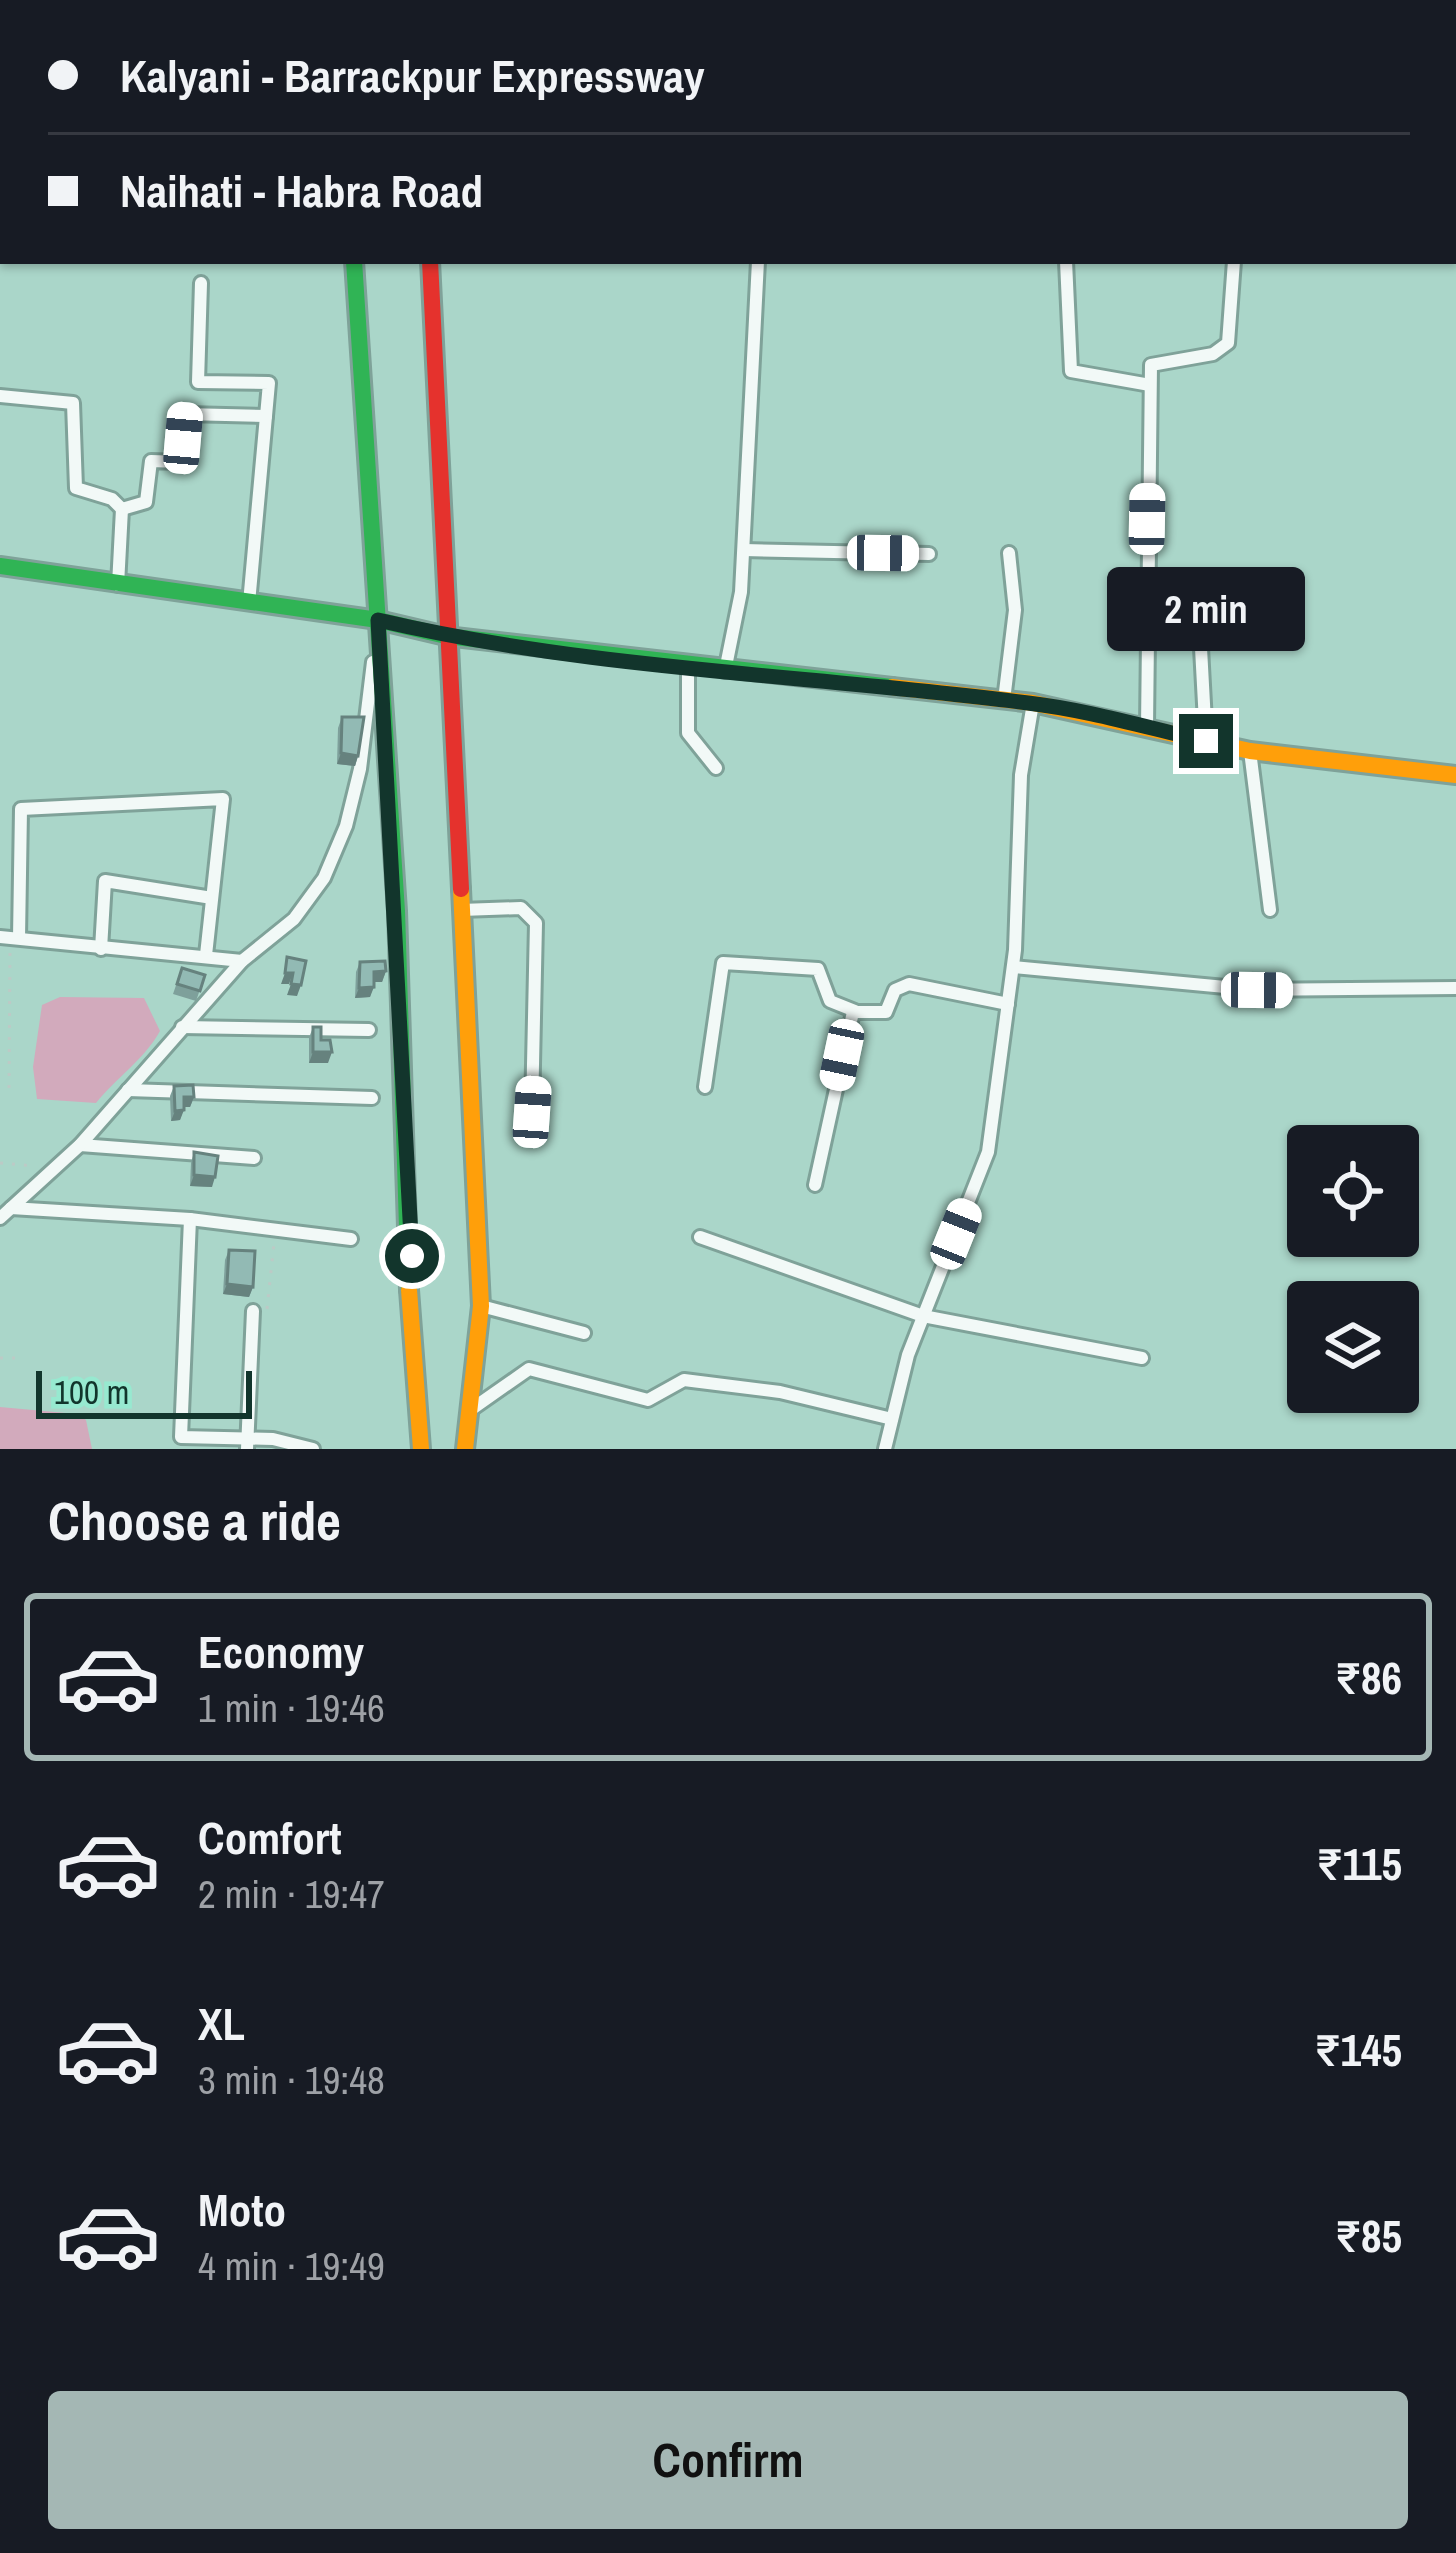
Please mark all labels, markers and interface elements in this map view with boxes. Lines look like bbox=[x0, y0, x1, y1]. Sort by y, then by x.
text: Kalyani - Barrackpur Expressway bbox=[120, 45, 705, 106]
text: Naihati - Habra Road bbox=[120, 160, 483, 221]
car bbox=[162, 401, 204, 475]
car bbox=[1128, 483, 1166, 555]
car bbox=[847, 534, 919, 572]
callout: 2 min bbox=[1107, 567, 1305, 651]
text: 2 min bbox=[1164, 583, 1248, 635]
route end bbox=[1179, 714, 1233, 768]
car bbox=[1221, 971, 1293, 1009]
car bbox=[817, 1016, 867, 1094]
car bbox=[512, 1075, 552, 1149]
map controls bbox=[1287, 1125, 1419, 1413]
button: locate bbox=[1287, 1125, 1419, 1257]
car bbox=[926, 1194, 986, 1274]
route start bbox=[385, 1229, 439, 1283]
button: layers bbox=[1287, 1281, 1419, 1413]
scale bar bbox=[36, 1365, 252, 1418]
text: 100 m bbox=[54, 1370, 129, 1414]
text: Choose a ride bbox=[48, 1484, 341, 1557]
text: Economy bbox=[198, 1621, 364, 1682]
icon: car bbox=[54, 1623, 162, 1731]
text: ₹86 bbox=[1335, 1647, 1402, 1708]
text: 1 min · 19:46 bbox=[198, 1682, 385, 1734]
text: Comfort bbox=[198, 1807, 341, 1868]
icon: car bbox=[54, 1809, 162, 1917]
text: ₹115 bbox=[1316, 1833, 1402, 1894]
text: 2 min · 19:47 bbox=[198, 1868, 385, 1920]
text: XL bbox=[198, 1993, 245, 2054]
icon: car bbox=[54, 1995, 162, 2103]
text: ₹145 bbox=[1314, 2019, 1402, 2080]
text: 3 min · 19:48 bbox=[198, 2054, 385, 2106]
text: Moto bbox=[198, 2179, 286, 2240]
icon: car bbox=[54, 2181, 162, 2289]
text: ₹85 bbox=[1335, 2205, 1402, 2266]
text: 4 min · 19:49 bbox=[198, 2240, 385, 2292]
button: Confirm bbox=[48, 2391, 1408, 2529]

